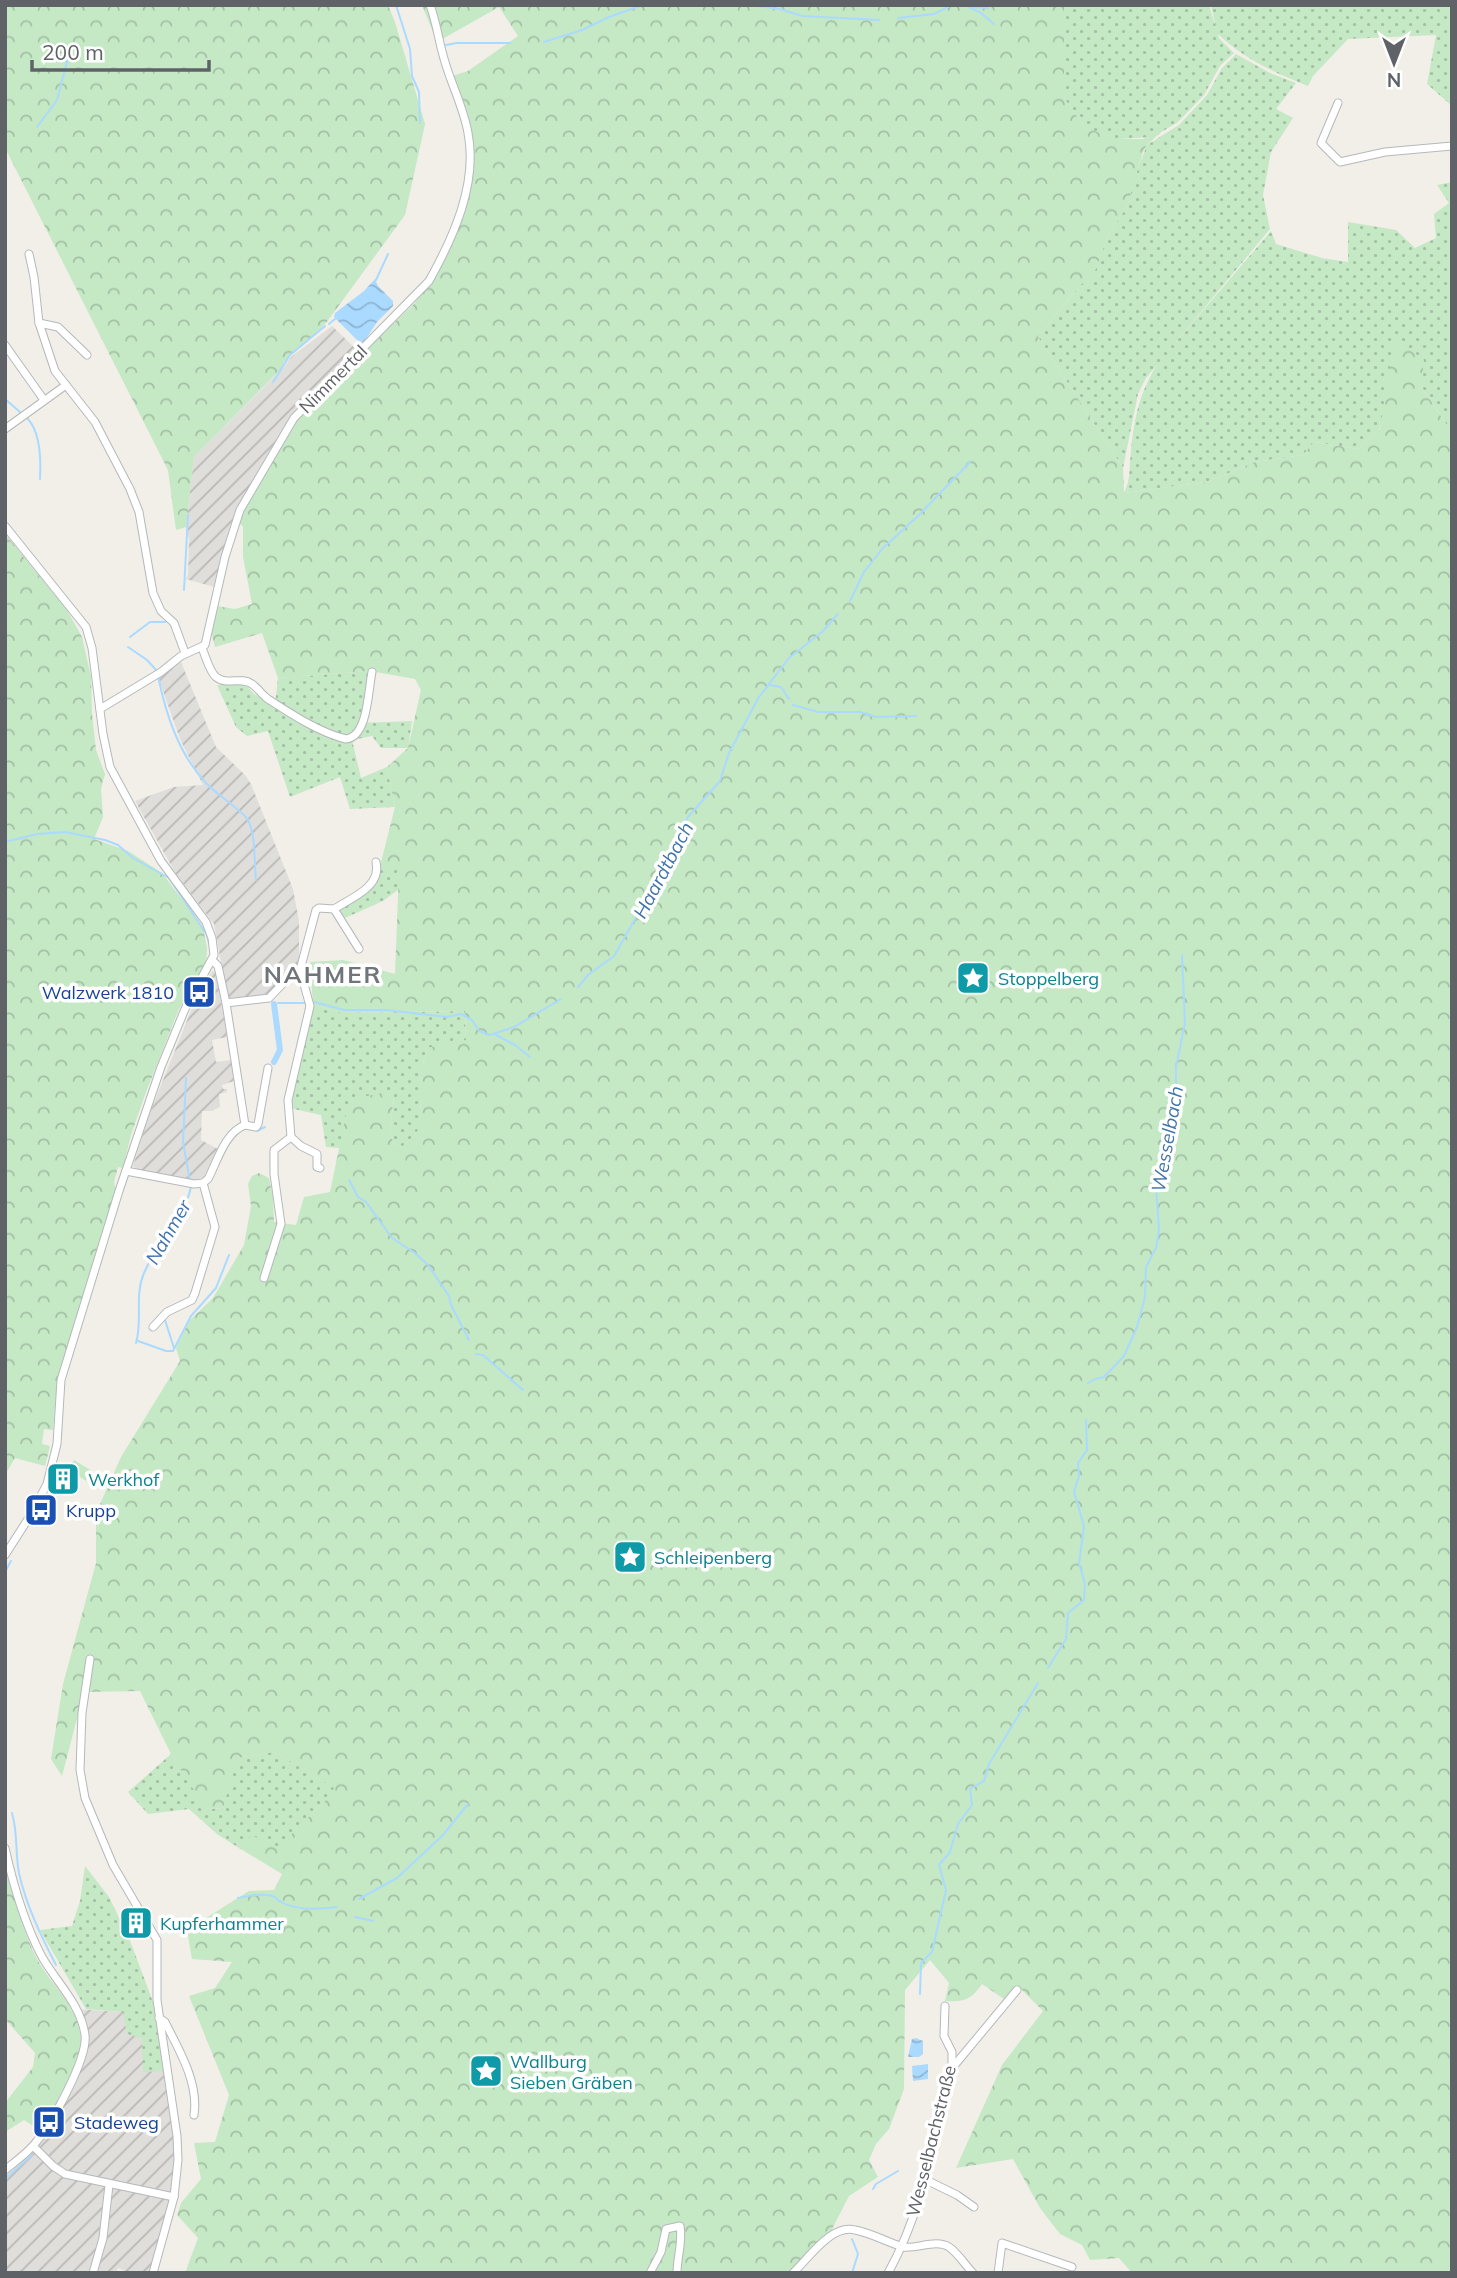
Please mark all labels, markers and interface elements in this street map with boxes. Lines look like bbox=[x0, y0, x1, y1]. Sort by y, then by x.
scale bar bbox=[32, 28, 208, 72]
north arrow bbox=[1359, 28, 1429, 98]
text: 200 m bbox=[42, 39, 104, 65]
text: N bbox=[1387, 68, 1401, 92]
street label: Nimmertal bbox=[294, 340, 372, 418]
water label: Haardtbach bbox=[628, 818, 698, 922]
district label: NAHMER bbox=[264, 959, 382, 989]
place icon: Stoppelberg bbox=[954, 959, 992, 997]
place label: Stoppelberg bbox=[998, 967, 1099, 990]
bus stop icon: Walzwerk 1810 bbox=[180, 973, 218, 1011]
place label: Walzwerk 1810 bbox=[42, 981, 174, 1004]
water label: Wesselbach bbox=[1146, 1084, 1188, 1194]
water label: Nahmer bbox=[140, 1194, 197, 1269]
building icon: Werkhof bbox=[44, 1460, 82, 1498]
place label: Werkhof bbox=[88, 1468, 160, 1491]
bus stop icon: Krupp bbox=[22, 1491, 60, 1529]
place label: Krupp bbox=[66, 1499, 116, 1522]
place icon: Schleipenberg bbox=[611, 1538, 649, 1576]
place label: Schleipenberg bbox=[654, 1546, 772, 1569]
building icon: Kupferhammer bbox=[117, 1904, 155, 1942]
place label: Kupferhammer bbox=[160, 1912, 284, 1935]
place label: Wallburg Sieben Gräben bbox=[510, 2050, 633, 2094]
place icon: Wallburg Sieben Gräben bbox=[467, 2052, 505, 2090]
street label: Wesselbachstraße bbox=[901, 2063, 961, 2219]
bus stop icon: Stadeweg bbox=[30, 2103, 68, 2141]
place label: Stadeweg bbox=[74, 2111, 159, 2134]

